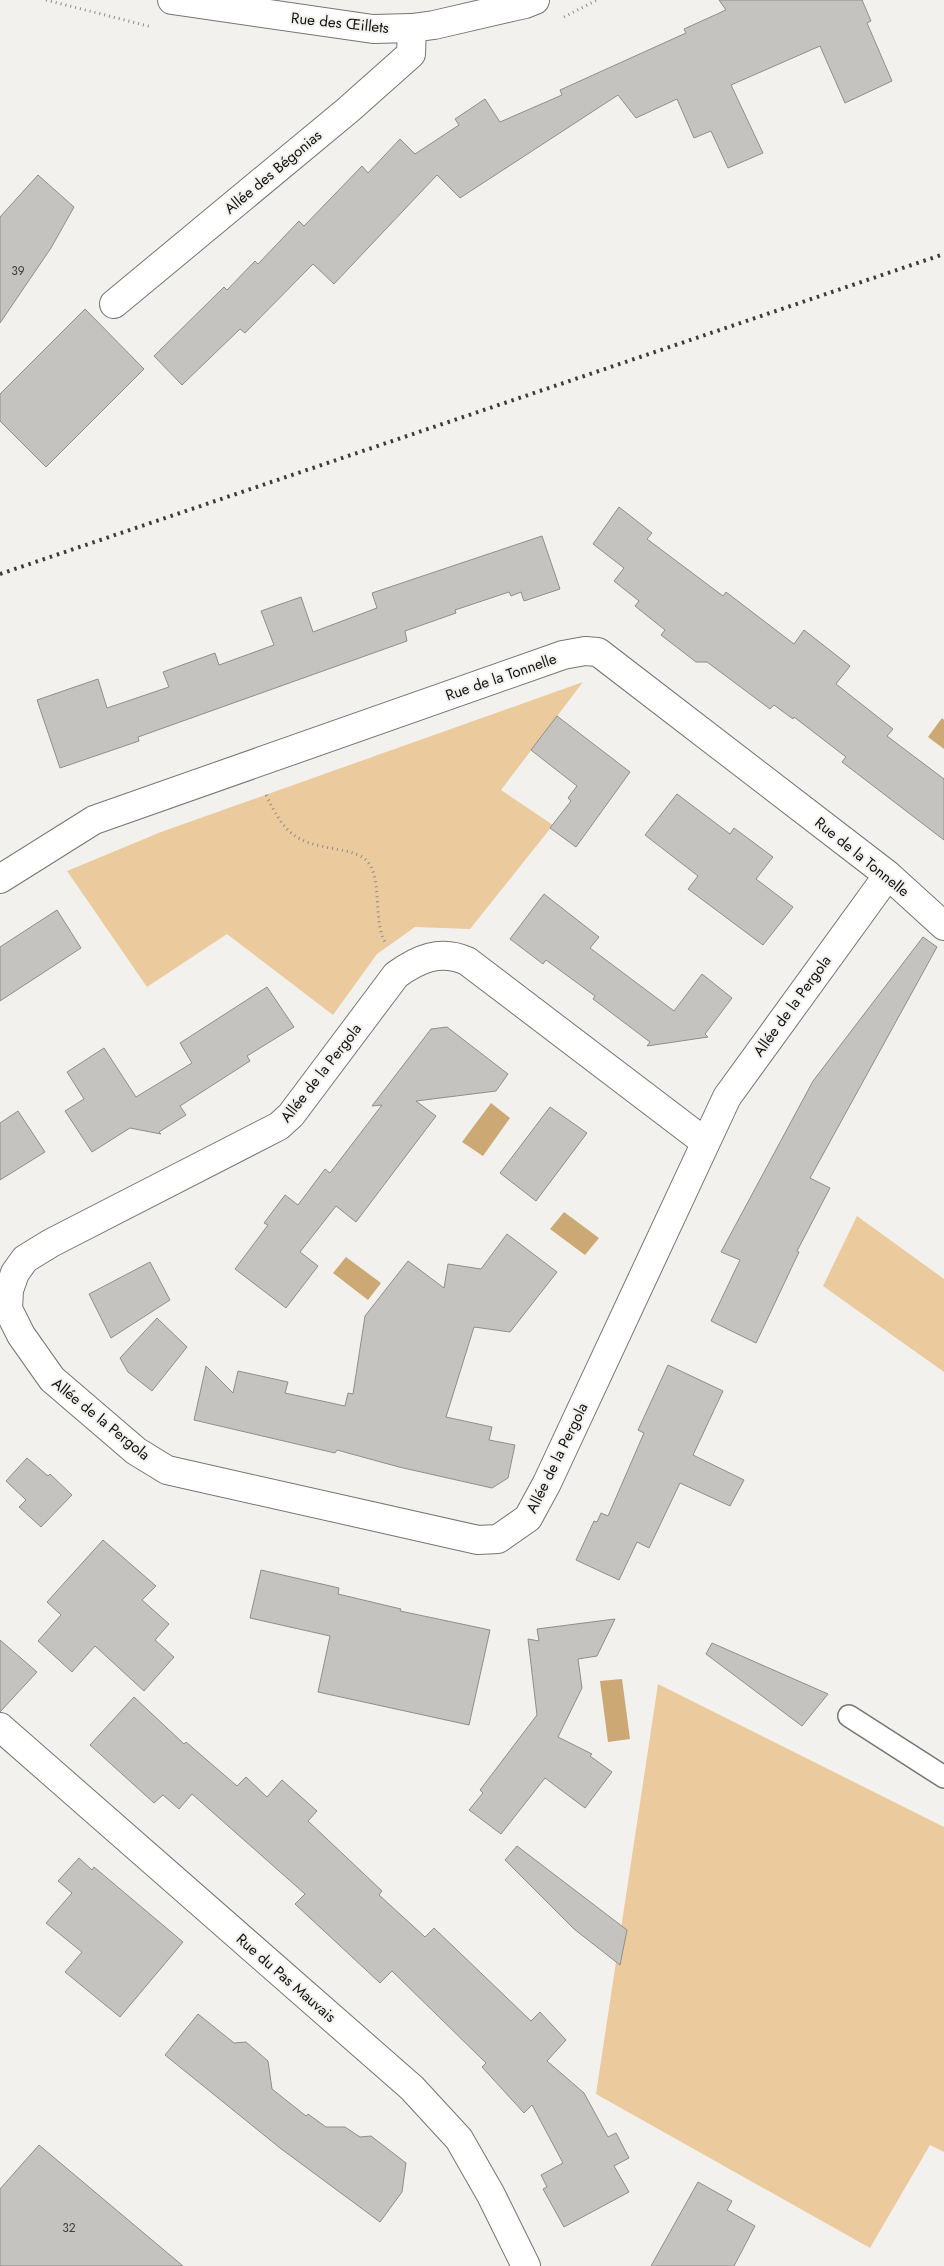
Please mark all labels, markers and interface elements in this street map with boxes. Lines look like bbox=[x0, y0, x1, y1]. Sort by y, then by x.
street label: Rue des Œillets bbox=[290, 7, 390, 39]
street label: Allée des Bégonias bbox=[219, 125, 327, 219]
house number: 39 bbox=[11, 262, 25, 280]
street label: Rue de la Tonnelle bbox=[442, 648, 560, 706]
street label: Rue de la Tonnelle bbox=[810, 812, 914, 902]
street label: Allée de la Pergola bbox=[748, 951, 836, 1061]
street label: Allée de la Pergola bbox=[275, 1019, 367, 1127]
street label: Allée de la Pergola bbox=[47, 1373, 155, 1465]
street label: Allée de la Pergola bbox=[521, 1399, 593, 1517]
street label: Rue du Pas Mauvais bbox=[231, 1928, 341, 2028]
house number: 32 bbox=[62, 2219, 76, 2237]

